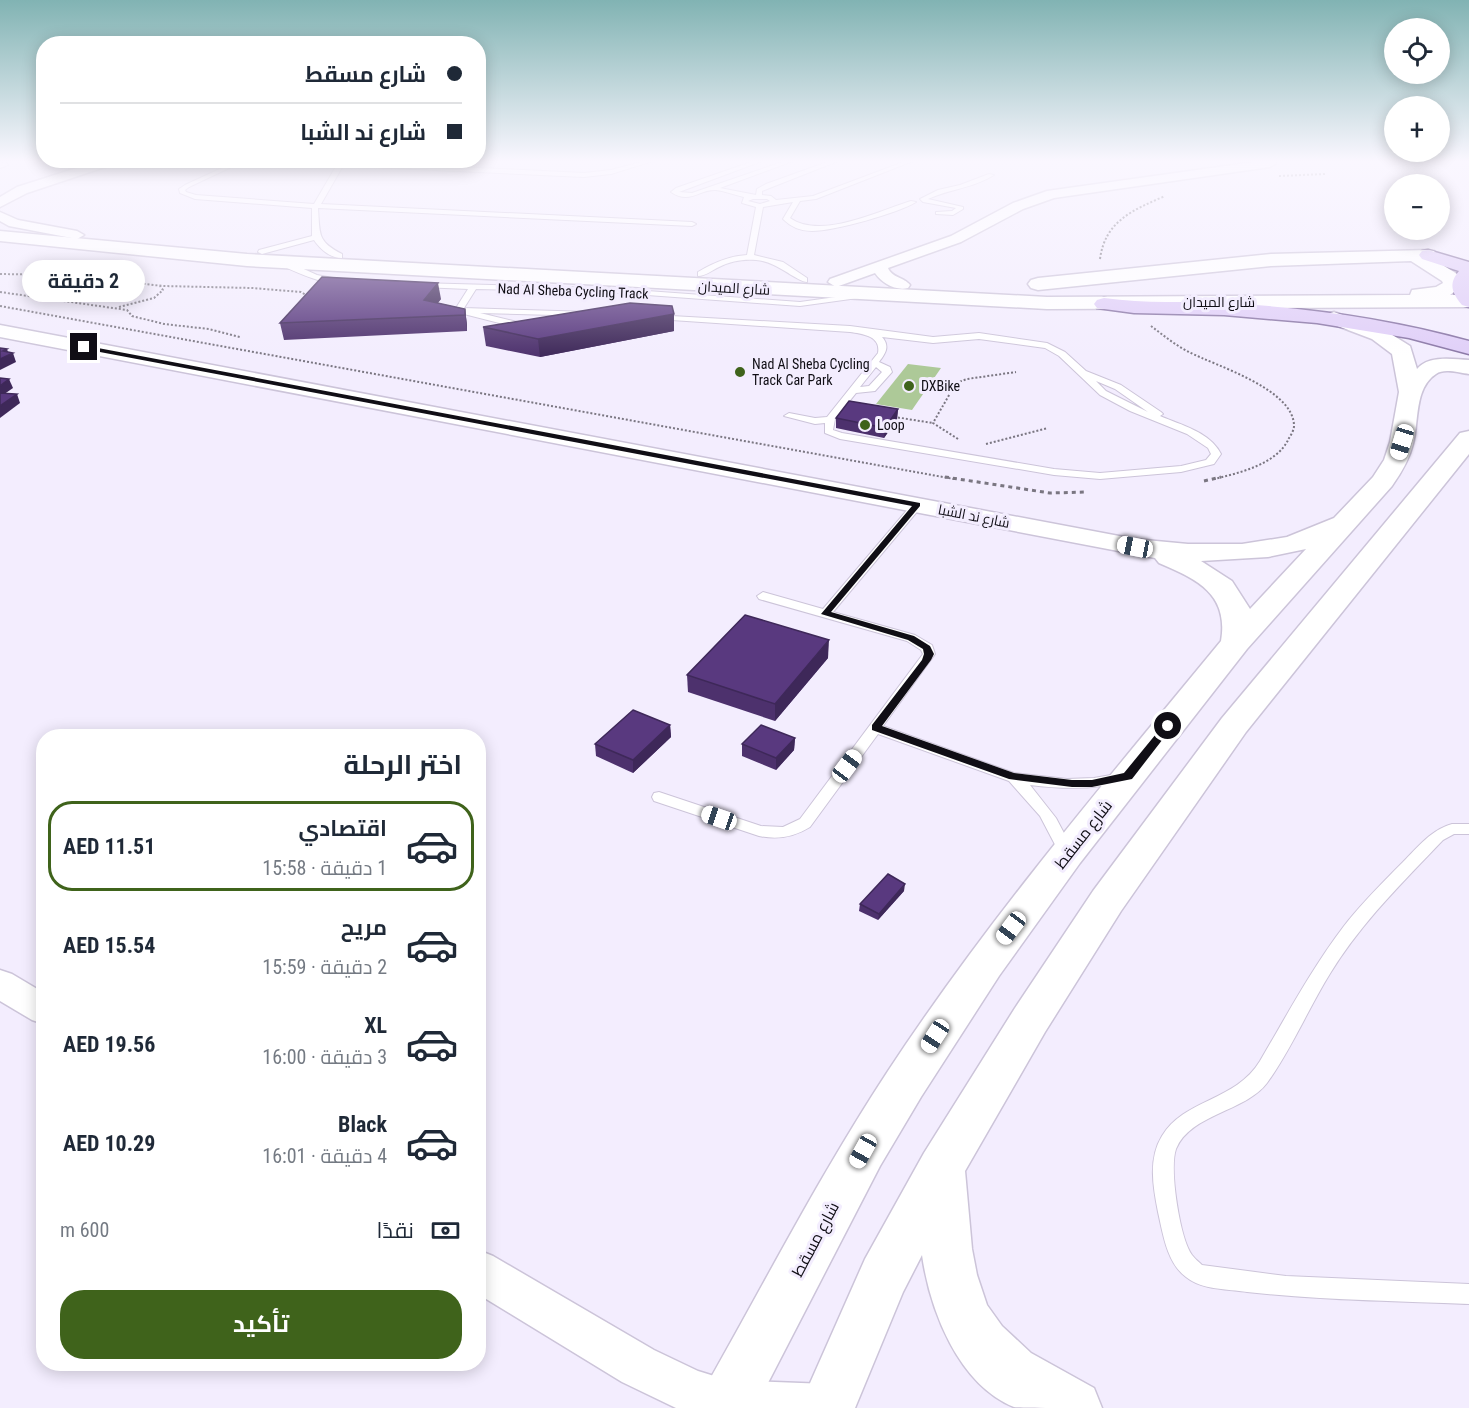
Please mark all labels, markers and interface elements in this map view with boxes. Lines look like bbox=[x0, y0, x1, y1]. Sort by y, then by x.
map controls bbox=[1384, 18, 1450, 240]
button: locate bbox=[1384, 18, 1450, 84]
text: شارع مسقط bbox=[305, 62, 426, 87]
button: + bbox=[1384, 96, 1450, 162]
text: شارع ند الشبا bbox=[300, 120, 426, 145]
button: − bbox=[1384, 174, 1450, 240]
callout: 2 دقيقة bbox=[22, 260, 146, 302]
text: 2 دقيقة bbox=[48, 269, 119, 293]
street label: شارع الميدان bbox=[698, 278, 770, 299]
street label: Nad Al Sheba Cycling Track bbox=[497, 280, 649, 302]
street label: شارع الميدان bbox=[1183, 294, 1255, 311]
route end bbox=[70, 333, 97, 360]
place label: Nad Al Sheba Cycling Track Car Park bbox=[752, 356, 870, 388]
marker: Nad Al Sheba Cycling Track Car Park bbox=[733, 365, 747, 379]
place label: DXBike bbox=[921, 378, 961, 394]
marker: DXBike bbox=[902, 379, 916, 393]
place label: Loop bbox=[877, 417, 905, 433]
marker: Loop bbox=[858, 418, 872, 432]
car bbox=[1388, 422, 1416, 462]
street label: شارع ند الشبا bbox=[937, 501, 1011, 532]
car bbox=[1116, 535, 1154, 559]
route start bbox=[1154, 712, 1181, 739]
car bbox=[829, 746, 865, 786]
text: اختر الرحلة bbox=[344, 749, 462, 781]
street label: شارع مسقط bbox=[1051, 796, 1118, 874]
car bbox=[699, 804, 739, 832]
text: اقتصادي bbox=[298, 816, 387, 841]
icon: car bbox=[405, 819, 459, 873]
text: AED 11.51 bbox=[63, 834, 155, 859]
text: 1 دقيقة · 15:58 bbox=[262, 856, 387, 880]
car bbox=[993, 908, 1029, 948]
text: مريح bbox=[341, 915, 387, 940]
icon: car bbox=[405, 918, 459, 972]
text: AED 15.54 bbox=[63, 933, 155, 958]
text: 2 دقيقة · 15:59 bbox=[262, 955, 387, 979]
text: XL bbox=[364, 1013, 387, 1038]
car bbox=[918, 1016, 952, 1056]
icon: car bbox=[405, 1017, 459, 1071]
text: AED 19.56 bbox=[63, 1032, 155, 1057]
text: 3 دقيقة · 16:00 bbox=[262, 1045, 387, 1069]
text: Black bbox=[338, 1112, 387, 1137]
icon: car bbox=[405, 1116, 459, 1170]
text: AED 10.29 bbox=[63, 1131, 155, 1156]
car bbox=[846, 1131, 880, 1171]
text: 4 دقيقة · 16:01 bbox=[262, 1144, 387, 1168]
street label: شارع مسقط bbox=[788, 1199, 845, 1281]
icon: cash bbox=[429, 1214, 462, 1247]
text: 600 m bbox=[60, 1218, 109, 1242]
text: نقدًا bbox=[376, 1218, 414, 1243]
button: تأكيد bbox=[60, 1290, 462, 1359]

